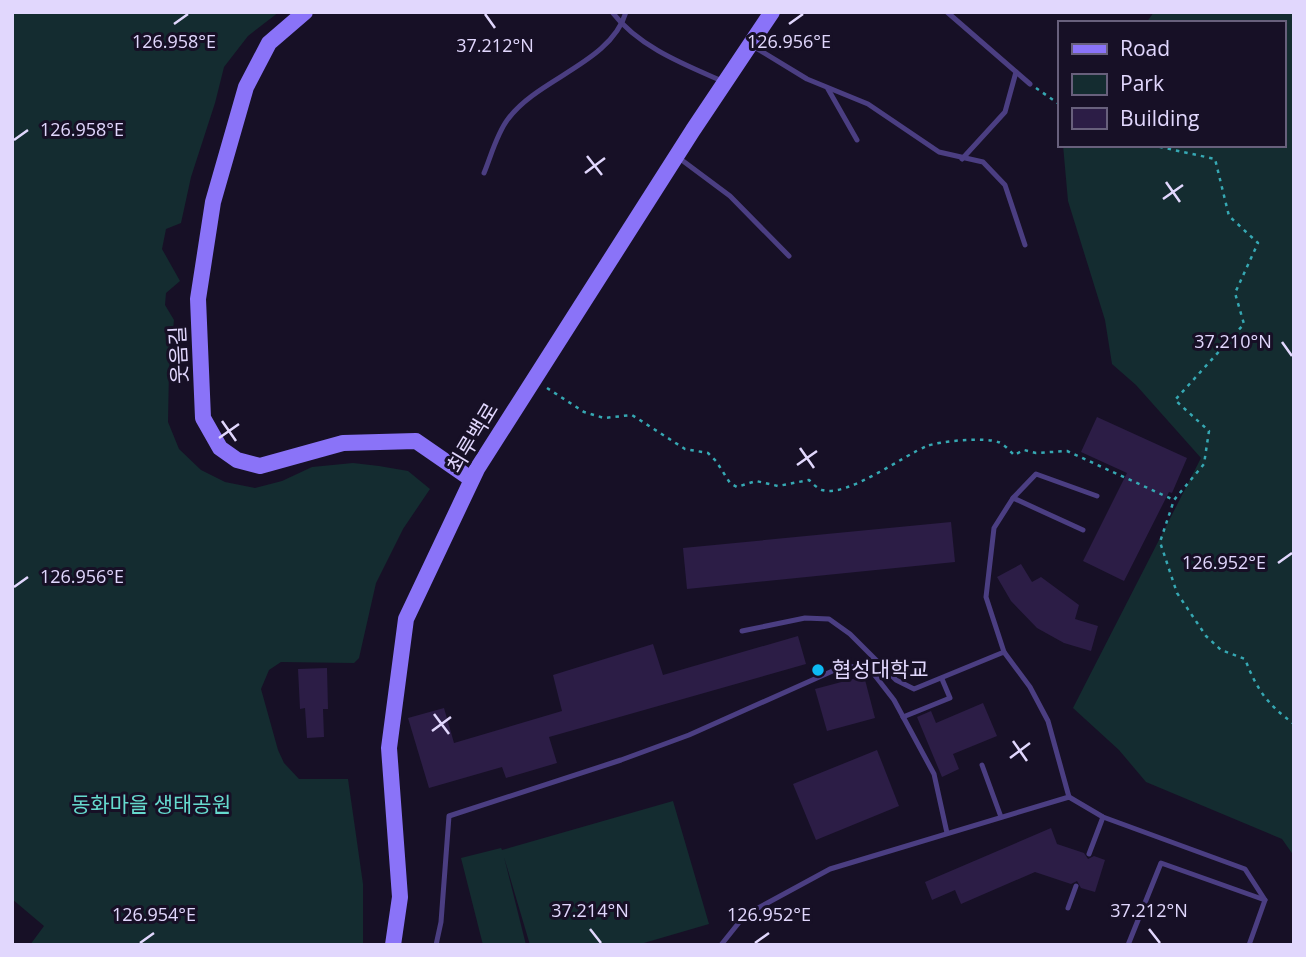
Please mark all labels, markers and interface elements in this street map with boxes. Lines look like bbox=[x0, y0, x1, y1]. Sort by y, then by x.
legend bbox=[1058, 21, 1285, 147]
text: 126.958°E bbox=[132, 29, 216, 53]
text: 126.956°E bbox=[747, 29, 831, 53]
text: 37.212°N bbox=[456, 33, 534, 57]
text: Road bbox=[1120, 34, 1170, 62]
text: Park bbox=[1120, 69, 1164, 97]
text: Building bbox=[1120, 104, 1199, 132]
text: 126.958°E bbox=[40, 117, 124, 141]
street label: 웃음길 bbox=[163, 325, 193, 385]
text: 37.210°N bbox=[1194, 329, 1272, 353]
street label: 최루백로 bbox=[440, 397, 504, 478]
text: 126.952°E bbox=[1182, 550, 1266, 574]
text: 126.956°E bbox=[40, 564, 124, 588]
place label: 협성대학교 bbox=[832, 655, 929, 683]
marker: 협성대학교 bbox=[810, 662, 826, 678]
park label: 동화마을 생태공원 bbox=[71, 790, 231, 818]
text: 37.214°N bbox=[551, 898, 629, 922]
text: 37.212°N bbox=[1110, 898, 1188, 922]
text: 126.954°E bbox=[112, 902, 196, 926]
text: 126.952°E bbox=[727, 902, 811, 926]

